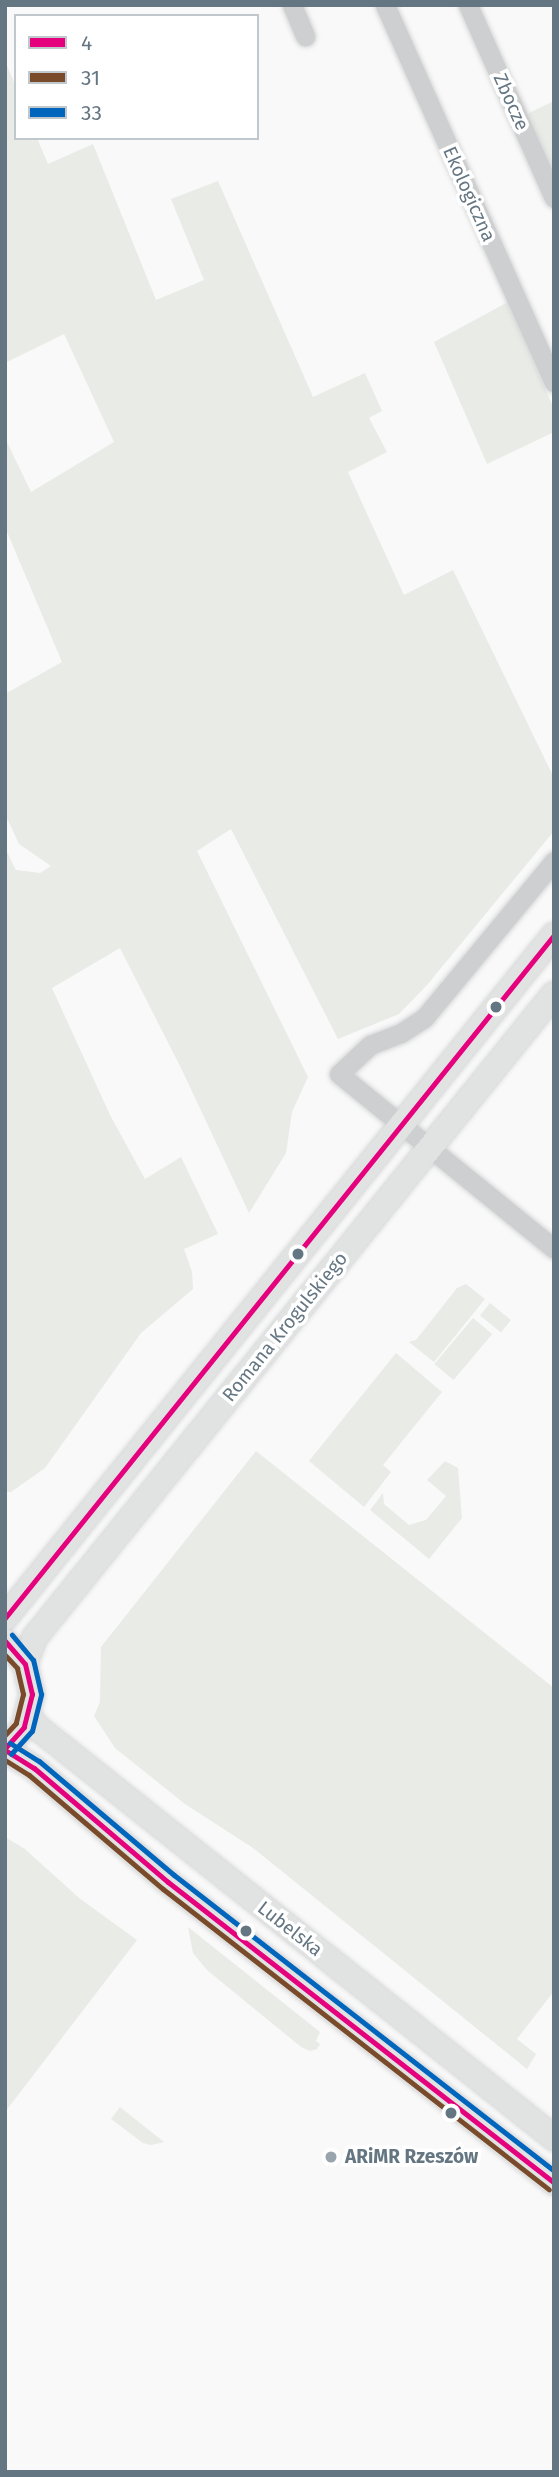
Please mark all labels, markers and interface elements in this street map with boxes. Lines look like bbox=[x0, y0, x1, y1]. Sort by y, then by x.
legend bbox=[14, 14, 259, 140]
text: 4 bbox=[81, 30, 92, 56]
text: 31 bbox=[81, 65, 100, 91]
street label: Zbocze bbox=[488, 70, 534, 134]
text: 33 bbox=[81, 100, 102, 126]
street label: Ekologiczna bbox=[438, 143, 500, 245]
unlabelled marker bbox=[489, 1000, 503, 1014]
unlabelled marker bbox=[291, 1247, 305, 1261]
street label: Romana Krogulskiego bbox=[218, 1248, 352, 1406]
street label: Lubelska bbox=[253, 1897, 327, 1961]
unlabelled marker bbox=[239, 1924, 253, 1938]
unlabelled marker bbox=[444, 2106, 458, 2120]
place label: ARiMR Rzeszów bbox=[345, 2146, 478, 2168]
marker: ARiMR Rzeszów bbox=[323, 2149, 339, 2165]

